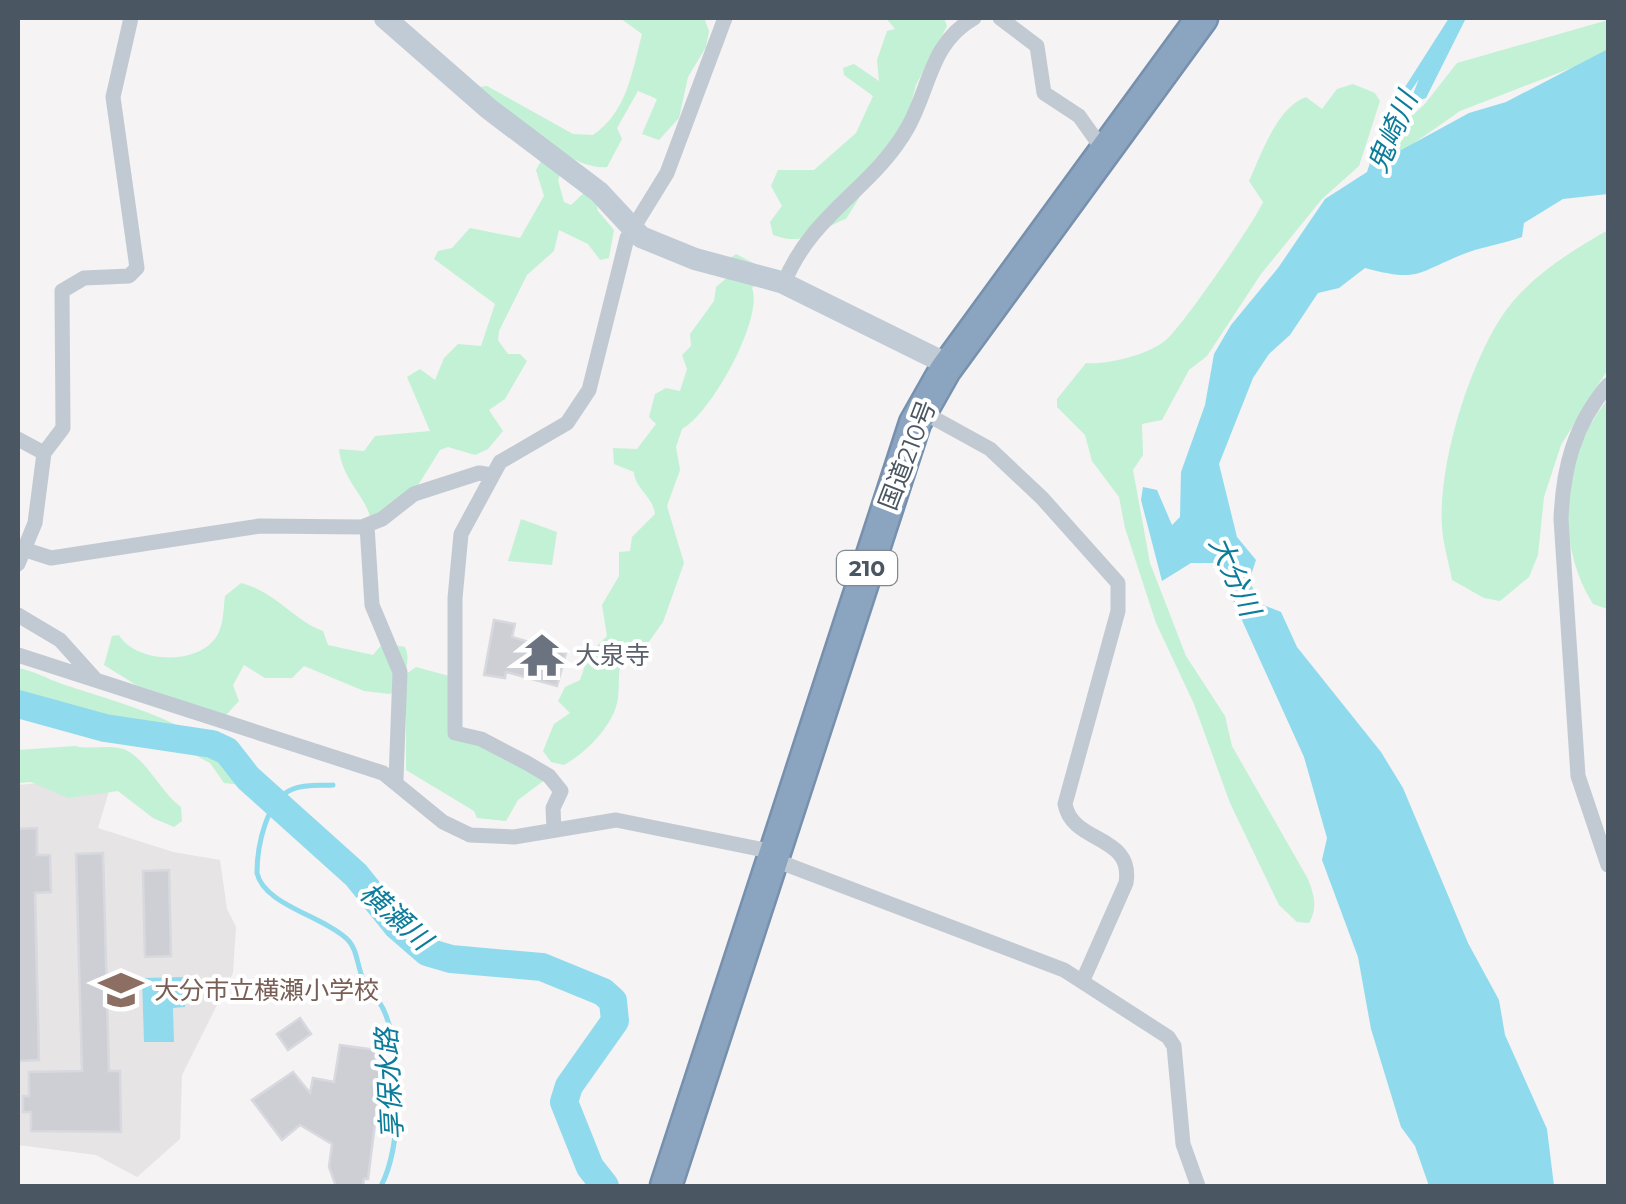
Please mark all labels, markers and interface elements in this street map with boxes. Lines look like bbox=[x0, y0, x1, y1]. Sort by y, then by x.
water label: 鬼崎川 bbox=[1360, 84, 1425, 177]
street label: 国道210号 bbox=[872, 396, 942, 514]
water label: 大分川 bbox=[1202, 531, 1269, 624]
road number: 210 bbox=[837, 551, 897, 585]
temple icon: 大泉寺 bbox=[518, 631, 566, 679]
place label: 大泉寺 bbox=[575, 640, 650, 670]
water label: 横瀬川 bbox=[353, 875, 441, 959]
school or university icon: 大分市立横瀬小学校 bbox=[97, 966, 145, 1014]
place label: 大分市立横瀬小学校 bbox=[154, 975, 379, 1005]
water label: 享保水路 bbox=[369, 1025, 409, 1141]

